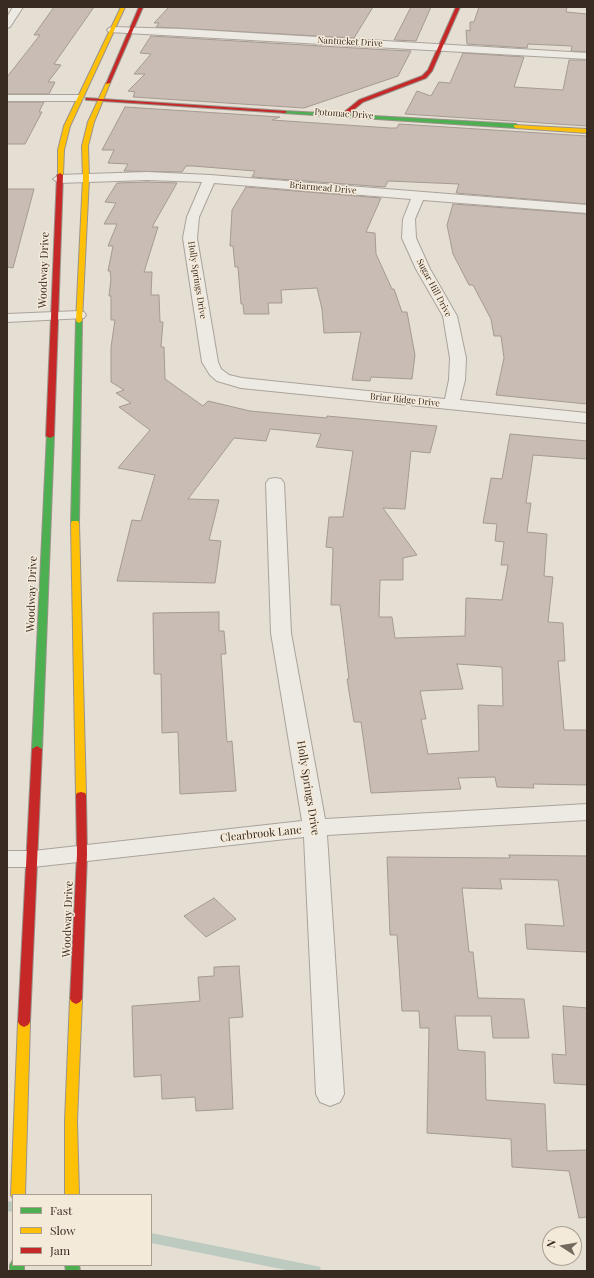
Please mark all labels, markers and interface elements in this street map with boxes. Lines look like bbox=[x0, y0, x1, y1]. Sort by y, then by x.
street label: Nantucket Drive bbox=[317, 35, 383, 49]
street label: Potomac Drive bbox=[314, 107, 374, 121]
street label: Briarmead Drive bbox=[289, 180, 357, 196]
street label: Woodway Drive bbox=[36, 231, 52, 309]
street label: Holly Springs Drive bbox=[186, 240, 208, 320]
street label: Sugar Hill Drive bbox=[414, 257, 454, 319]
street label: Briar Ridge Drive bbox=[370, 391, 440, 409]
street label: Woodway Drive bbox=[24, 555, 40, 633]
street label: Holly Springs Drive bbox=[294, 740, 322, 836]
street label: Clearbrook Lane bbox=[220, 823, 302, 845]
street label: Woodway Drive bbox=[60, 880, 76, 958]
legend bbox=[12, 1194, 152, 1266]
text: Fast bbox=[50, 1202, 72, 1218]
text: Slow bbox=[50, 1222, 76, 1238]
north arrow bbox=[542, 1226, 582, 1266]
text: N bbox=[543, 1238, 559, 1249]
text: Jam bbox=[50, 1242, 70, 1258]

